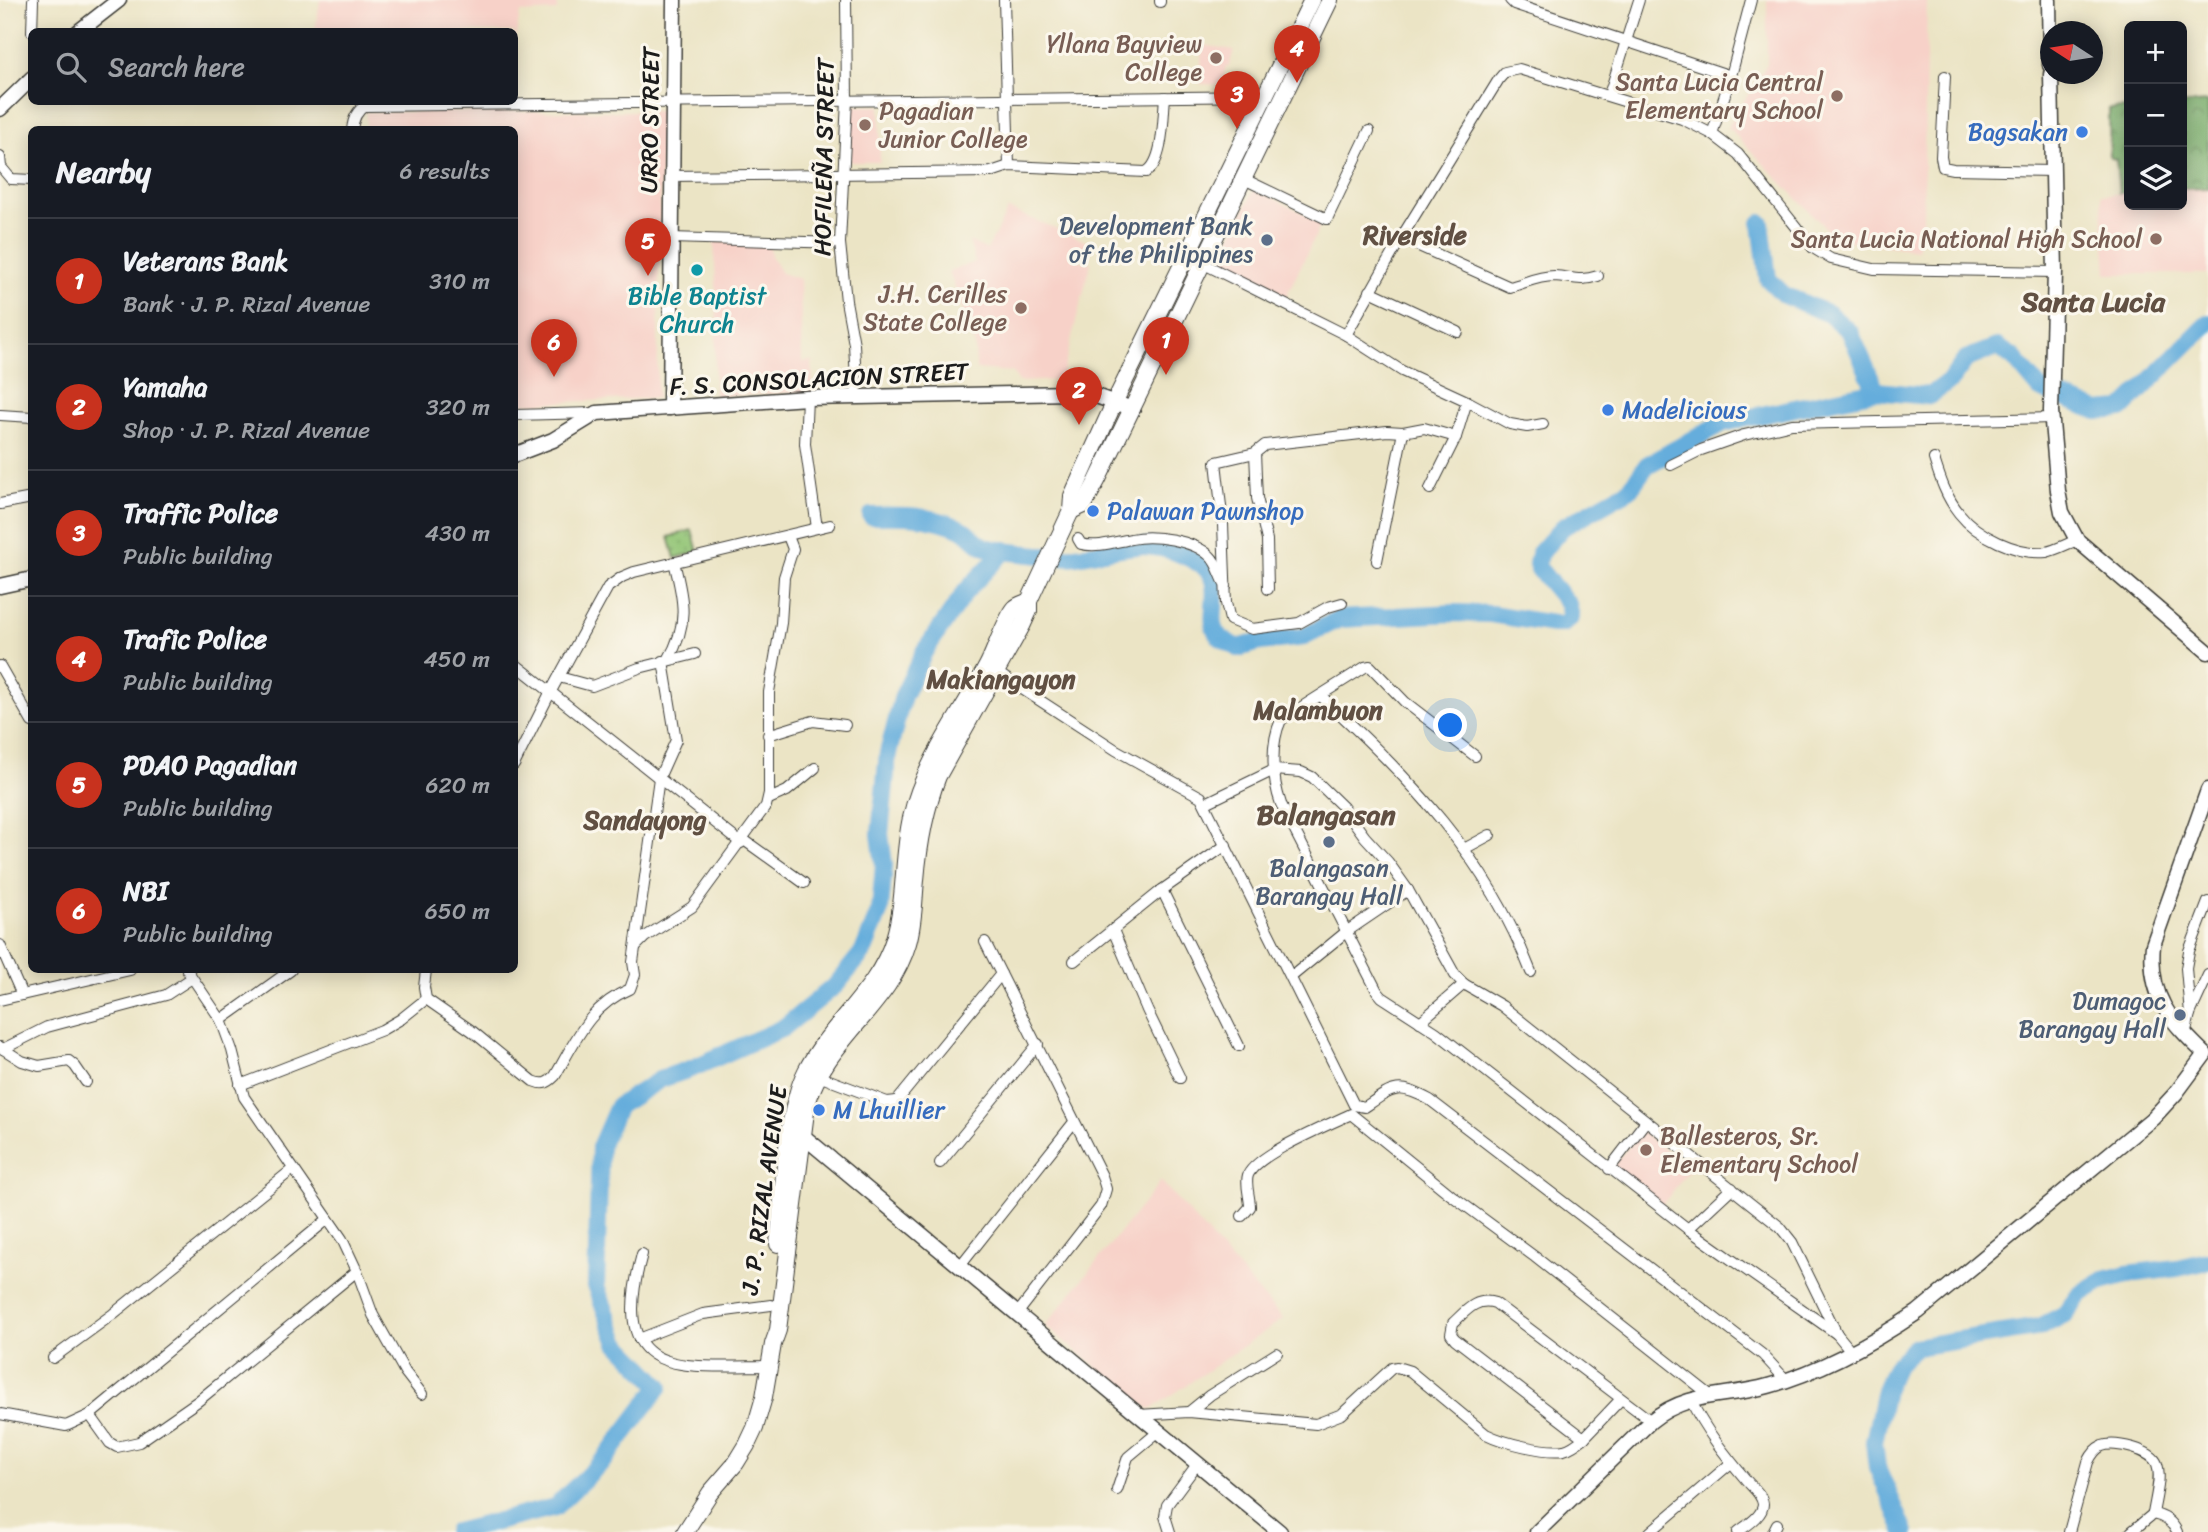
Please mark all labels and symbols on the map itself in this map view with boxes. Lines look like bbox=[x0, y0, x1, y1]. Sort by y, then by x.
north arrow bbox=[2040, 21, 2103, 84]
place label: Yllana Bayview College bbox=[1047, 23, 1202, 93]
pin: 4 bbox=[1274, 25, 1320, 83]
street label: URRO STREET bbox=[628, 45, 672, 193]
marker: Yllana Bayview College bbox=[1208, 50, 1224, 66]
street label: HOFILEÑA STREET bbox=[801, 56, 847, 256]
place label: Santa Lucia Central Elementary School bbox=[1615, 61, 1824, 131]
pin: 3 bbox=[1214, 71, 1260, 129]
marker: Santa Lucia Central Elementary School bbox=[1829, 88, 1845, 104]
place label: Pagadian Junior College bbox=[878, 90, 1028, 160]
place label: Bagsakan bbox=[1968, 111, 2068, 153]
marker: Pagadian Junior College bbox=[857, 117, 873, 133]
marker: Bagsakan bbox=[2074, 124, 2090, 140]
place label: Development Bank of the Philippines bbox=[1059, 205, 1253, 275]
district label: Riverside bbox=[1362, 212, 1468, 258]
pin: 5 bbox=[625, 218, 671, 276]
place label: Santa Lucia National High School bbox=[1791, 218, 2143, 260]
marker: Santa Lucia National High School bbox=[2148, 231, 2164, 247]
marker: Development Bank of the Philippines bbox=[1259, 232, 1275, 248]
marker: Bible Baptist Church bbox=[689, 262, 705, 278]
place label: J.H. Cerilles State College bbox=[863, 273, 1008, 343]
place label: Bible Baptist Church bbox=[628, 275, 767, 345]
district label: Santa Lucia bbox=[2020, 277, 2166, 326]
marker: J.H. Cerilles State College bbox=[1013, 300, 1029, 316]
pin: 1 bbox=[1143, 317, 1189, 375]
pin: 6 bbox=[531, 319, 577, 377]
street label: F. S. CONSOLACION STREET bbox=[669, 350, 971, 408]
pin: 2 bbox=[1056, 367, 1102, 425]
place label: Madelicious bbox=[1622, 389, 1748, 431]
marker: Madelicious bbox=[1600, 402, 1616, 418]
place label: Palawan Pawnshop bbox=[1107, 490, 1304, 532]
marker: Palawan Pawnshop bbox=[1085, 503, 1101, 519]
district label: Makiangayon bbox=[925, 656, 1076, 702]
district label: Malambuon bbox=[1252, 687, 1383, 733]
your location bbox=[1433, 708, 1467, 742]
district label: Balangasan bbox=[1256, 790, 1396, 839]
district label: Sandayong bbox=[582, 797, 707, 843]
marker: Balangasan Barangay Hall bbox=[1321, 834, 1337, 850]
place label: Balangasan Barangay Hall bbox=[1255, 847, 1404, 917]
place label: Dumagoc Barangay Hall bbox=[2018, 980, 2167, 1050]
marker: Dumagoc Barangay Hall bbox=[2172, 1007, 2188, 1023]
street label: J. P. RIZAL AVENUE bbox=[728, 1081, 800, 1298]
place label: M Lhuillier bbox=[833, 1089, 947, 1131]
marker: M Lhuillier bbox=[811, 1102, 827, 1118]
place label: Ballesteros, Sr. Elementary School bbox=[1660, 1115, 1859, 1185]
marker: Ballesteros, Sr. Elementary School bbox=[1638, 1142, 1654, 1158]

